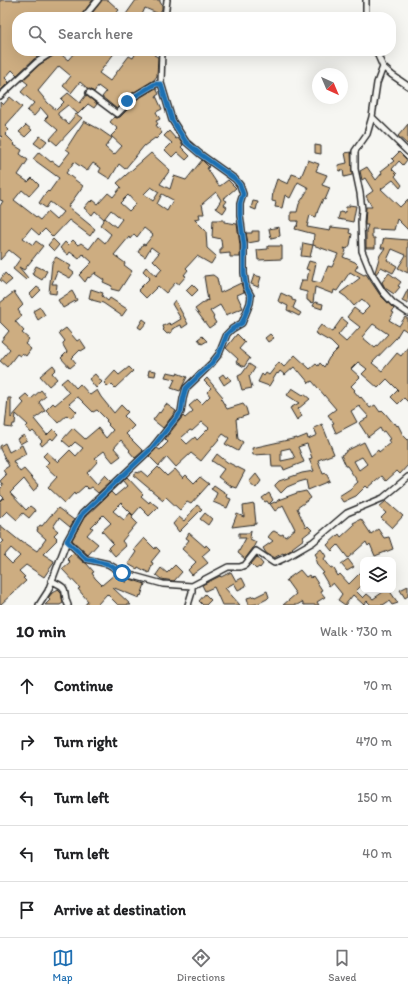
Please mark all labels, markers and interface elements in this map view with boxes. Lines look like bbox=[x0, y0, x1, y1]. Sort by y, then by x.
search box bbox=[12, 12, 396, 56]
icon: search bbox=[26, 23, 48, 45]
text: Search here bbox=[58, 25, 133, 43]
north arrow bbox=[312, 68, 348, 104]
route end bbox=[118, 92, 136, 110]
map controls bbox=[360, 557, 396, 593]
button: layers bbox=[360, 557, 396, 593]
route start bbox=[113, 564, 131, 582]
text: 10 min bbox=[16, 621, 66, 641]
text: Walk · 730 m bbox=[320, 624, 392, 639]
icon: ahead bbox=[16, 675, 38, 697]
text: Continue bbox=[54, 677, 113, 695]
text: 70 m bbox=[364, 678, 392, 693]
icon: right bbox=[16, 731, 38, 753]
text: Turn right bbox=[54, 733, 118, 751]
text: 470 m bbox=[356, 734, 392, 749]
icon: left bbox=[16, 787, 38, 809]
text: Turn left bbox=[54, 789, 109, 807]
text: 150 m bbox=[357, 790, 392, 805]
icon: left bbox=[16, 843, 38, 865]
text: Turn left bbox=[54, 845, 109, 863]
text: 40 m bbox=[362, 846, 392, 861]
icon: arrive bbox=[16, 899, 38, 921]
text: Arrive at destination bbox=[54, 901, 186, 919]
tab: Map bbox=[52, 947, 74, 984]
tab: Directions bbox=[177, 947, 225, 984]
tab: Saved bbox=[328, 947, 356, 984]

